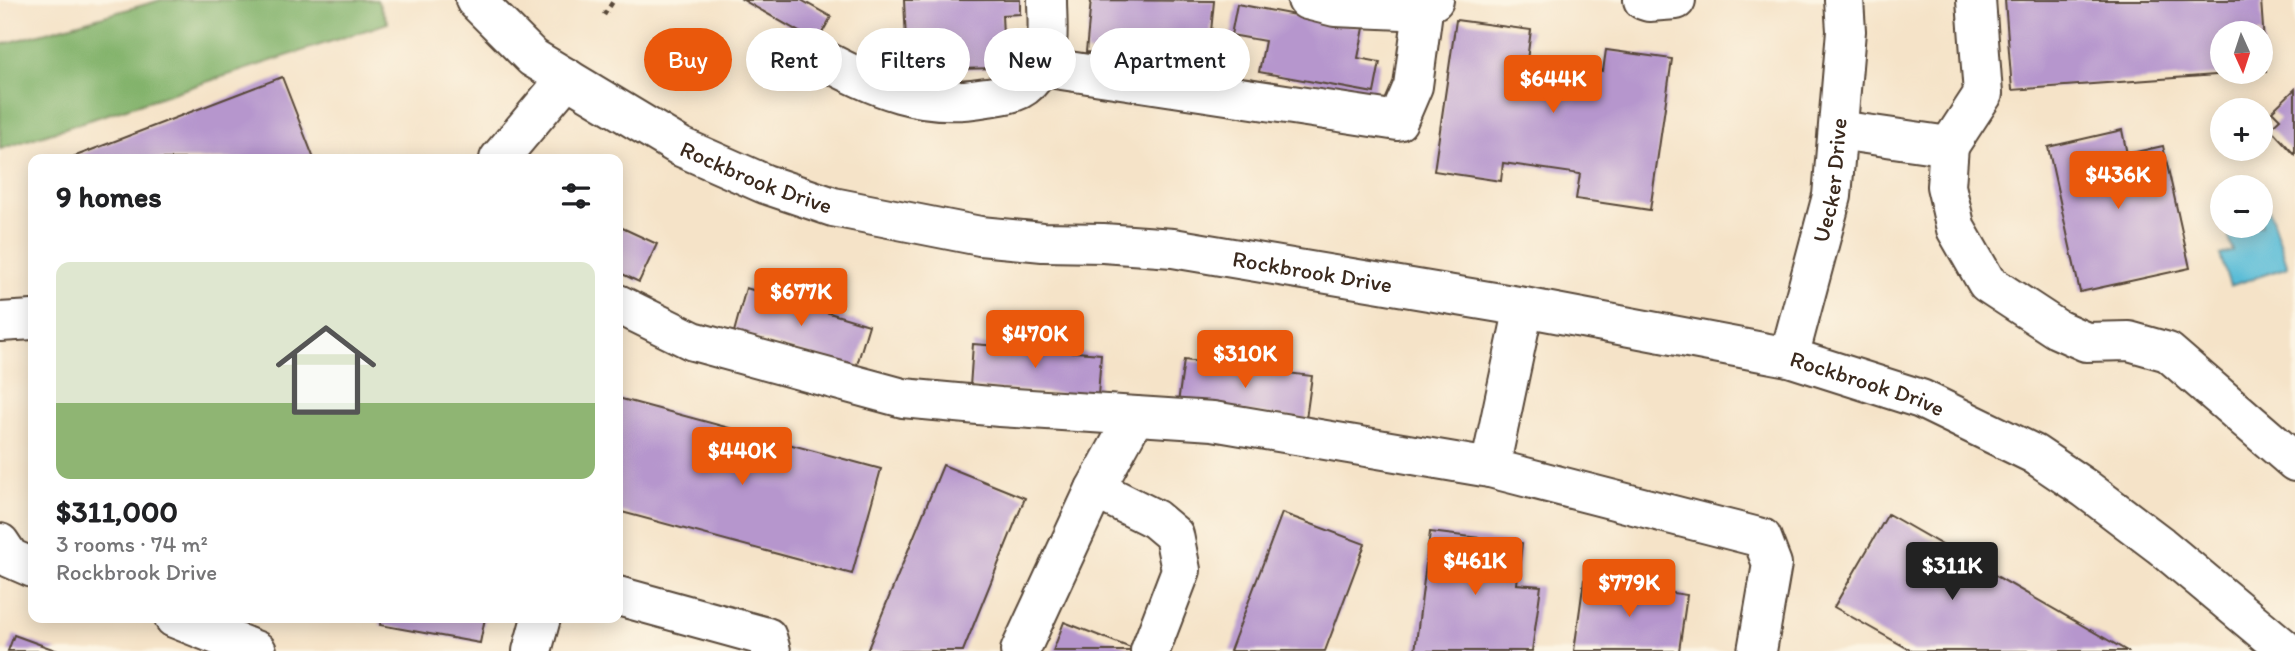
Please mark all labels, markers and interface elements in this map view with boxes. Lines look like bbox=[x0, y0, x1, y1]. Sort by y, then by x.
north arrow bbox=[2210, 21, 2273, 84]
map controls bbox=[2210, 21, 2273, 238]
chip: Buy bbox=[644, 28, 732, 91]
chip: Rent bbox=[746, 28, 842, 91]
chip: Filters bbox=[856, 28, 970, 91]
chip: New bbox=[984, 28, 1076, 91]
chip: Apartment bbox=[1090, 28, 1250, 91]
pin: $644K bbox=[1504, 55, 1602, 115]
text: $644K bbox=[1520, 64, 1586, 92]
button: + bbox=[2210, 98, 2273, 161]
street label: Uecker Drive bbox=[1806, 117, 1853, 246]
street label: Rockbrook Drive bbox=[676, 134, 836, 220]
pin: $436K bbox=[2069, 152, 2167, 211]
text: $436K bbox=[2086, 160, 2150, 188]
button: − bbox=[2210, 175, 2273, 238]
icon: filters bbox=[557, 177, 595, 215]
text: 9 homes bbox=[56, 178, 162, 215]
street label: Rockbrook Drive bbox=[1231, 244, 1394, 299]
pin: $677K bbox=[752, 268, 850, 328]
text: $677K bbox=[770, 277, 832, 305]
icon: home bbox=[263, 307, 389, 433]
pin: $470K bbox=[986, 310, 1084, 370]
text: $470K bbox=[1002, 319, 1068, 347]
pin: $310K bbox=[1196, 330, 1294, 390]
text: $310K bbox=[1213, 339, 1277, 367]
street label: Rockbrook Drive bbox=[1787, 344, 1950, 423]
pin: $440K bbox=[693, 428, 791, 487]
text: $440K bbox=[708, 436, 776, 464]
text: $311,000 bbox=[56, 493, 178, 530]
text: 3 rooms · 74 m² bbox=[56, 530, 208, 558]
pin: $461K bbox=[1426, 538, 1524, 597]
pin: $311K bbox=[1903, 542, 2001, 602]
text: $461K bbox=[1443, 546, 1507, 574]
text: $311K bbox=[1922, 551, 1982, 579]
text: Rockbrook Drive bbox=[56, 558, 217, 586]
pin: $779K bbox=[1580, 560, 1678, 619]
text: $779K bbox=[1598, 568, 1660, 596]

